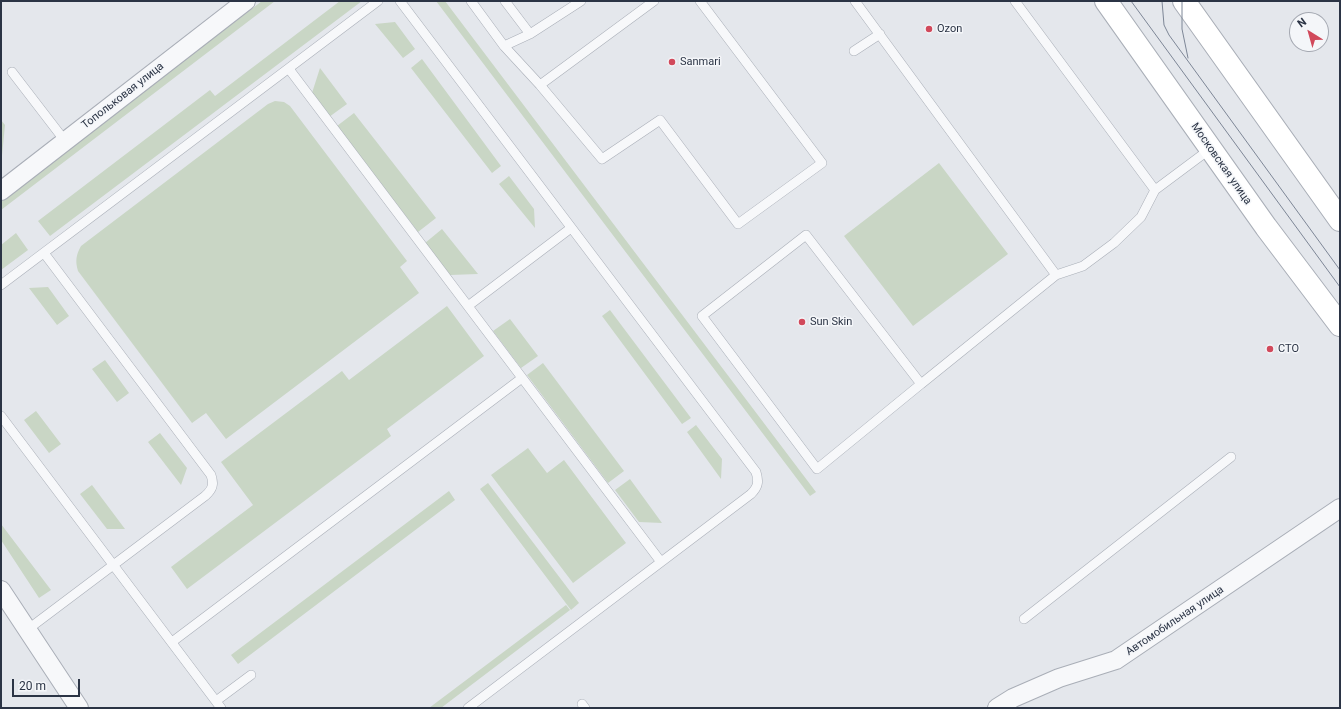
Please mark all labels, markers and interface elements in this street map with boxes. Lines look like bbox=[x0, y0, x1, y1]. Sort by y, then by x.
north arrow bbox=[1289, 12, 1329, 52]
text: N bbox=[1295, 15, 1309, 30]
place label: Ozon bbox=[937, 22, 962, 36]
marker: Ozon bbox=[924, 24, 934, 34]
place label: Sanmari bbox=[680, 55, 721, 69]
marker: Sanmari bbox=[667, 57, 677, 67]
street label: Топольковая улица bbox=[79, 60, 167, 132]
street label: Московская улица bbox=[1188, 121, 1254, 207]
place label: Sun Skin bbox=[810, 315, 852, 329]
marker: Sun Skin bbox=[797, 317, 807, 327]
place label: СТО bbox=[1278, 342, 1299, 356]
marker: СТО bbox=[1265, 344, 1275, 354]
street label: Автомобильная улица bbox=[1124, 583, 1226, 659]
scale bar bbox=[14, 671, 82, 697]
text: 20 m bbox=[19, 679, 46, 693]

